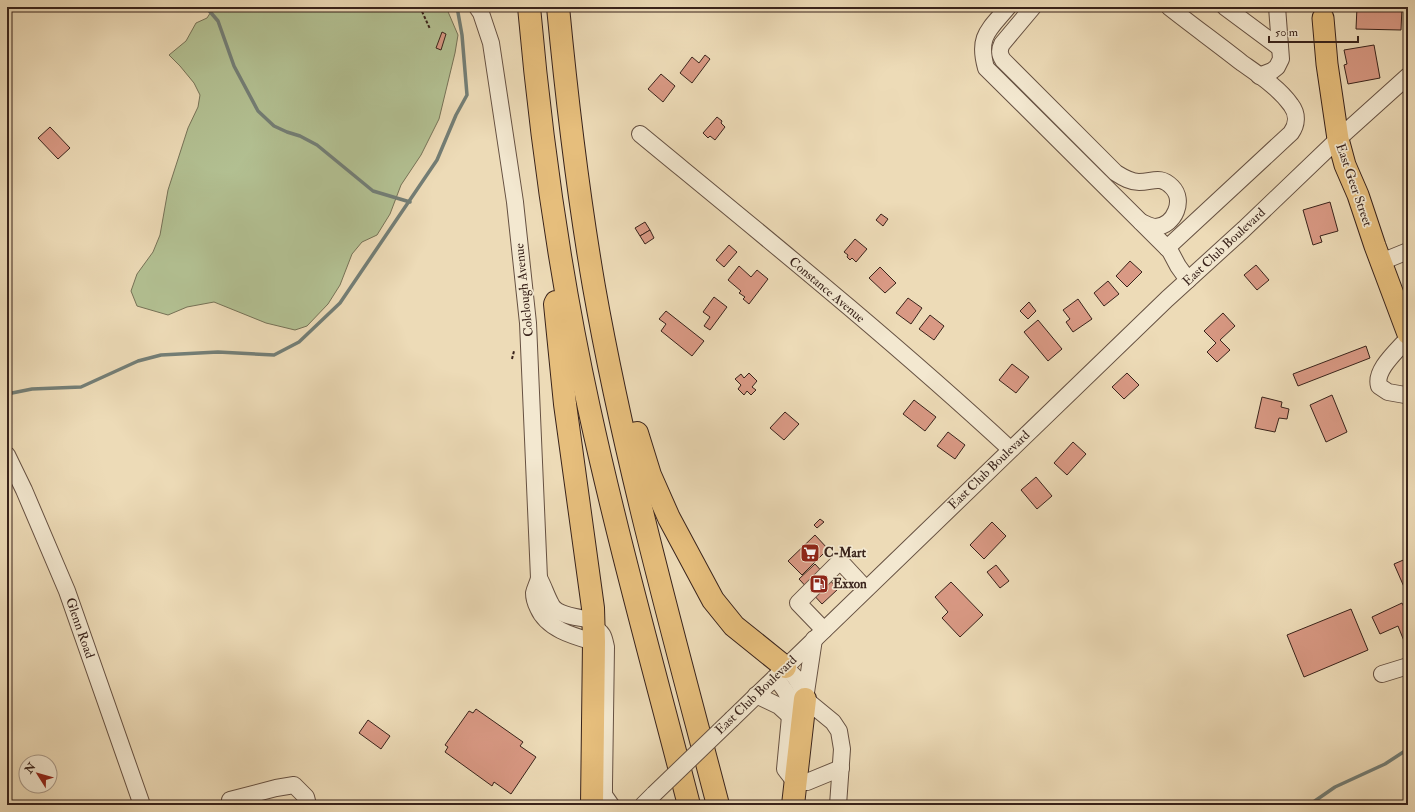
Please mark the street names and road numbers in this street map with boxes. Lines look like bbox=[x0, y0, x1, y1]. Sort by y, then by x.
street label: East Geer Street bbox=[1332, 141, 1376, 229]
street label: East Club Boulevard bbox=[1179, 204, 1269, 289]
street label: Colclough Avenue bbox=[511, 242, 537, 338]
street label: Constance Avenue bbox=[786, 254, 869, 327]
street label: East Club Boulevard bbox=[945, 427, 1033, 513]
street label: Glenn Road bbox=[62, 596, 98, 661]
street label: East Club Boulevard bbox=[712, 652, 800, 738]

